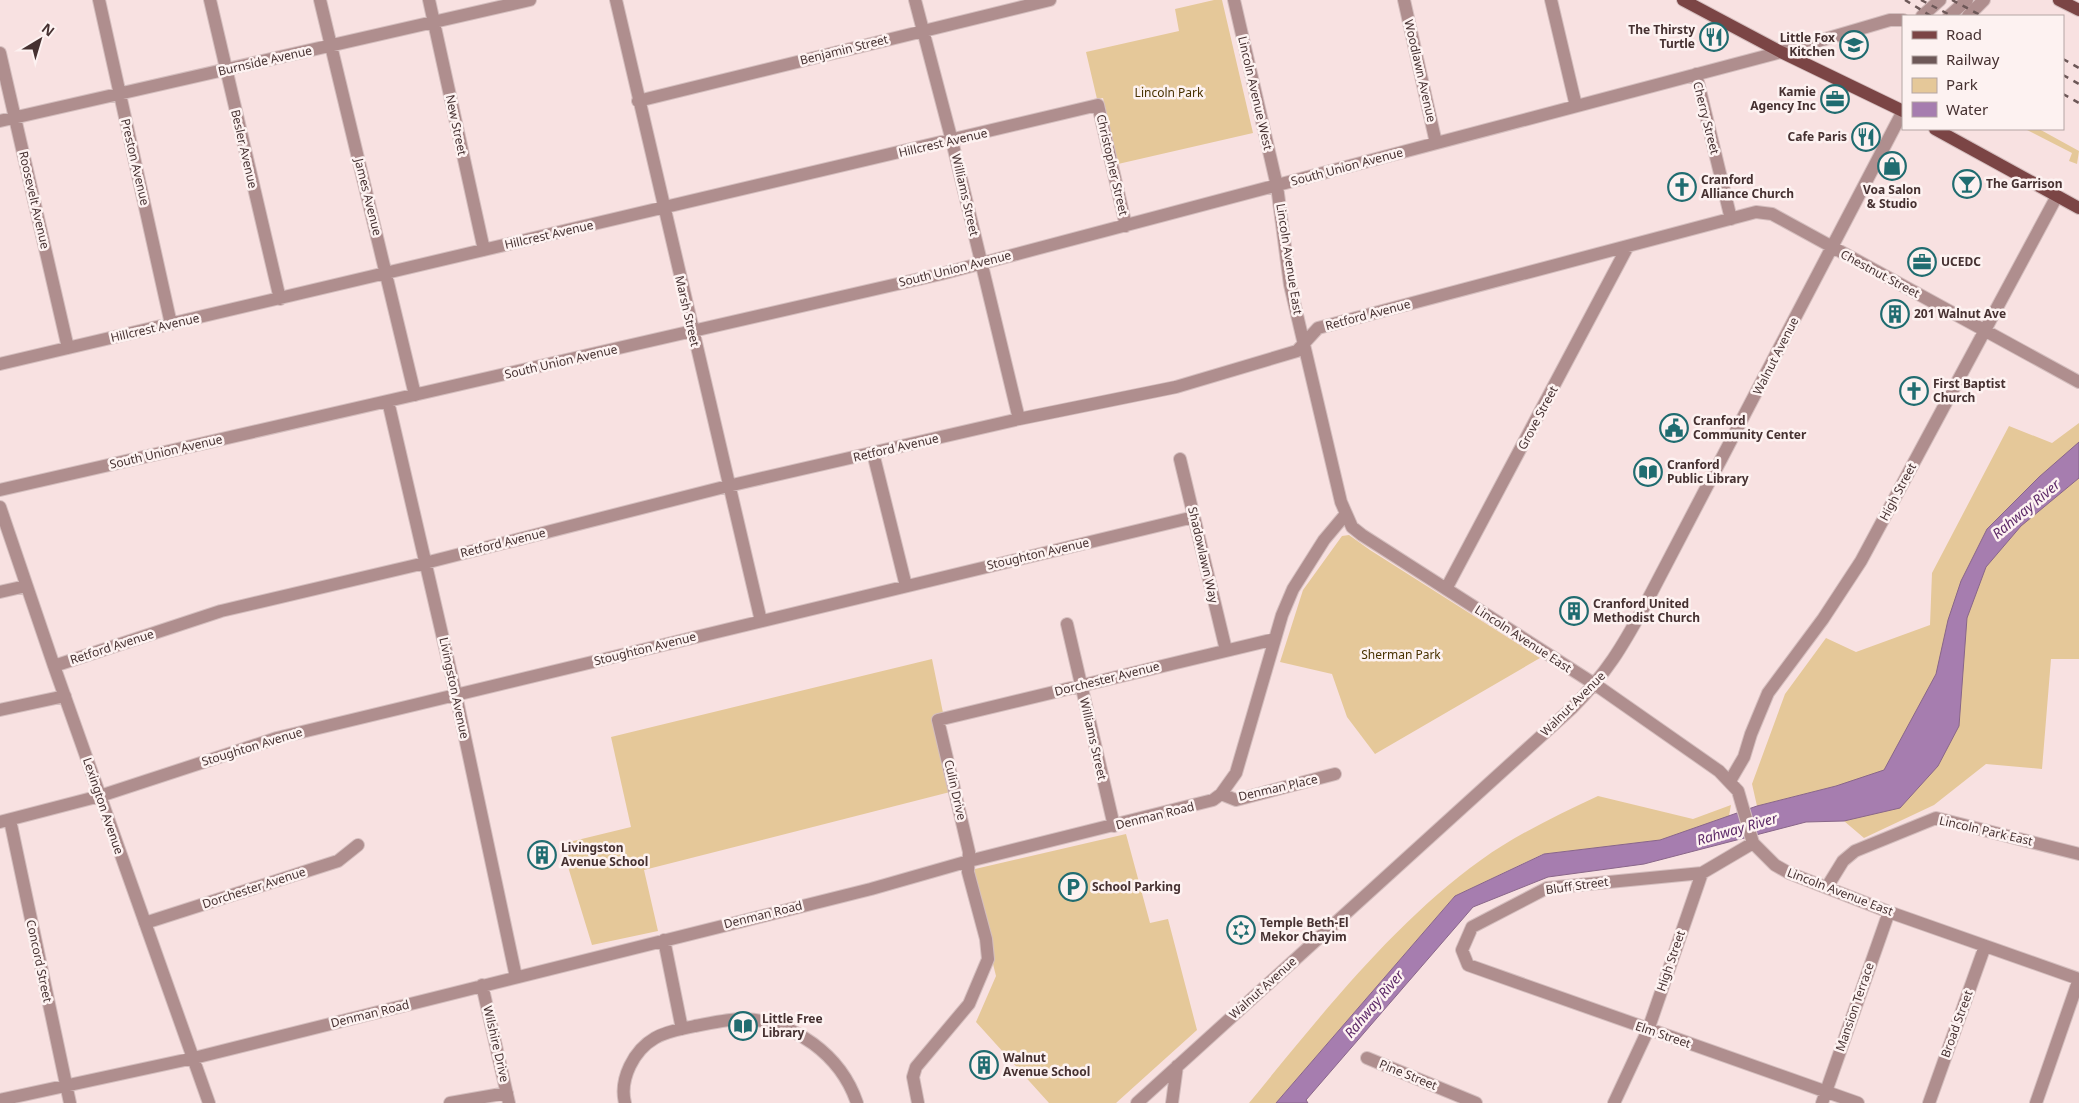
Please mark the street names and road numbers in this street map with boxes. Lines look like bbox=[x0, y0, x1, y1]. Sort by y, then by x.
street label: Woodlawn Avenue bbox=[1400, 18, 1441, 124]
street label: Benjamin Street bbox=[798, 30, 890, 69]
street label: Lincoln Avenue West bbox=[1234, 34, 1277, 152]
street label: Burnside Avenue bbox=[216, 41, 314, 80]
street label: Cherry Street bbox=[1689, 80, 1724, 157]
street label: New Street bbox=[442, 93, 471, 157]
street label: Besler Avenue bbox=[227, 108, 262, 190]
street label: Christopher Street bbox=[1093, 113, 1133, 218]
street label: Preston Avenue bbox=[117, 117, 154, 207]
street label: Hillcrest Avenue bbox=[897, 124, 989, 161]
street label: South Union Avenue bbox=[1289, 143, 1405, 190]
street label: Roosevelt Avenue bbox=[15, 149, 54, 251]
street label: Williams Street bbox=[948, 152, 983, 238]
street label: James Avenue bbox=[350, 156, 386, 237]
street label: Lincoln Avenue East bbox=[1272, 202, 1307, 316]
street label: Hillcrest Avenue bbox=[503, 216, 595, 253]
street label: Chestnut Street bbox=[1838, 245, 1924, 302]
street label: South Union Avenue bbox=[897, 246, 1013, 291]
street label: Marsh Street bbox=[671, 274, 704, 349]
street label: Retford Avenue bbox=[1324, 295, 1412, 334]
street label: Hillcrest Avenue bbox=[109, 309, 201, 346]
street label: Walnut Avenue bbox=[1749, 314, 1803, 398]
street label: South Union Avenue bbox=[503, 340, 619, 383]
street label: Grove Street bbox=[1514, 382, 1562, 453]
street label: Retford Avenue bbox=[851, 429, 941, 466]
street label: South Union Avenue bbox=[108, 430, 224, 473]
street label: High Street bbox=[1875, 459, 1920, 524]
street label: Shadowlawn Way bbox=[1184, 505, 1223, 605]
street label: Retford Avenue bbox=[458, 524, 548, 561]
street label: Stoughton Avenue bbox=[985, 533, 1091, 574]
street label: Lincoln Avenue East bbox=[1472, 601, 1576, 677]
street label: Retford Avenue bbox=[68, 625, 156, 668]
street label: Stoughton Avenue bbox=[592, 628, 698, 669]
street label: Livingston Avenue bbox=[435, 636, 474, 740]
street label: Dorchester Avenue bbox=[1053, 657, 1161, 700]
street label: Walnut Avenue bbox=[1537, 667, 1609, 740]
street label: Williams Street bbox=[1076, 696, 1111, 782]
street label: Stoughton Avenue bbox=[199, 723, 305, 770]
street label: Lexington Avenue bbox=[79, 755, 128, 857]
street label: Culin Drive bbox=[940, 758, 971, 822]
street label: Denman Place bbox=[1236, 770, 1320, 805]
street label: Denman Road bbox=[1114, 798, 1196, 833]
street label: Lincoln Park East bbox=[1938, 811, 2035, 850]
street label: Dorchester Avenue bbox=[200, 863, 308, 912]
street label: Lincoln Avenue East bbox=[1785, 863, 1896, 920]
street label: Bluff Street bbox=[1544, 873, 1610, 898]
street label: Denman Road bbox=[722, 897, 804, 932]
street label: Concord Street bbox=[22, 918, 57, 1004]
street label: High Street bbox=[1652, 927, 1689, 994]
street label: Walnut Avenue bbox=[1225, 953, 1300, 1022]
street label: Mansion Terrace bbox=[1831, 960, 1878, 1054]
street label: Broad Street bbox=[1936, 987, 1977, 1060]
street label: Denman Road bbox=[329, 996, 411, 1031]
street label: Wilshire Drive bbox=[479, 1004, 514, 1084]
street label: Elm Street bbox=[1633, 1017, 1694, 1052]
street label: Pine Street bbox=[1377, 1055, 1440, 1094]

